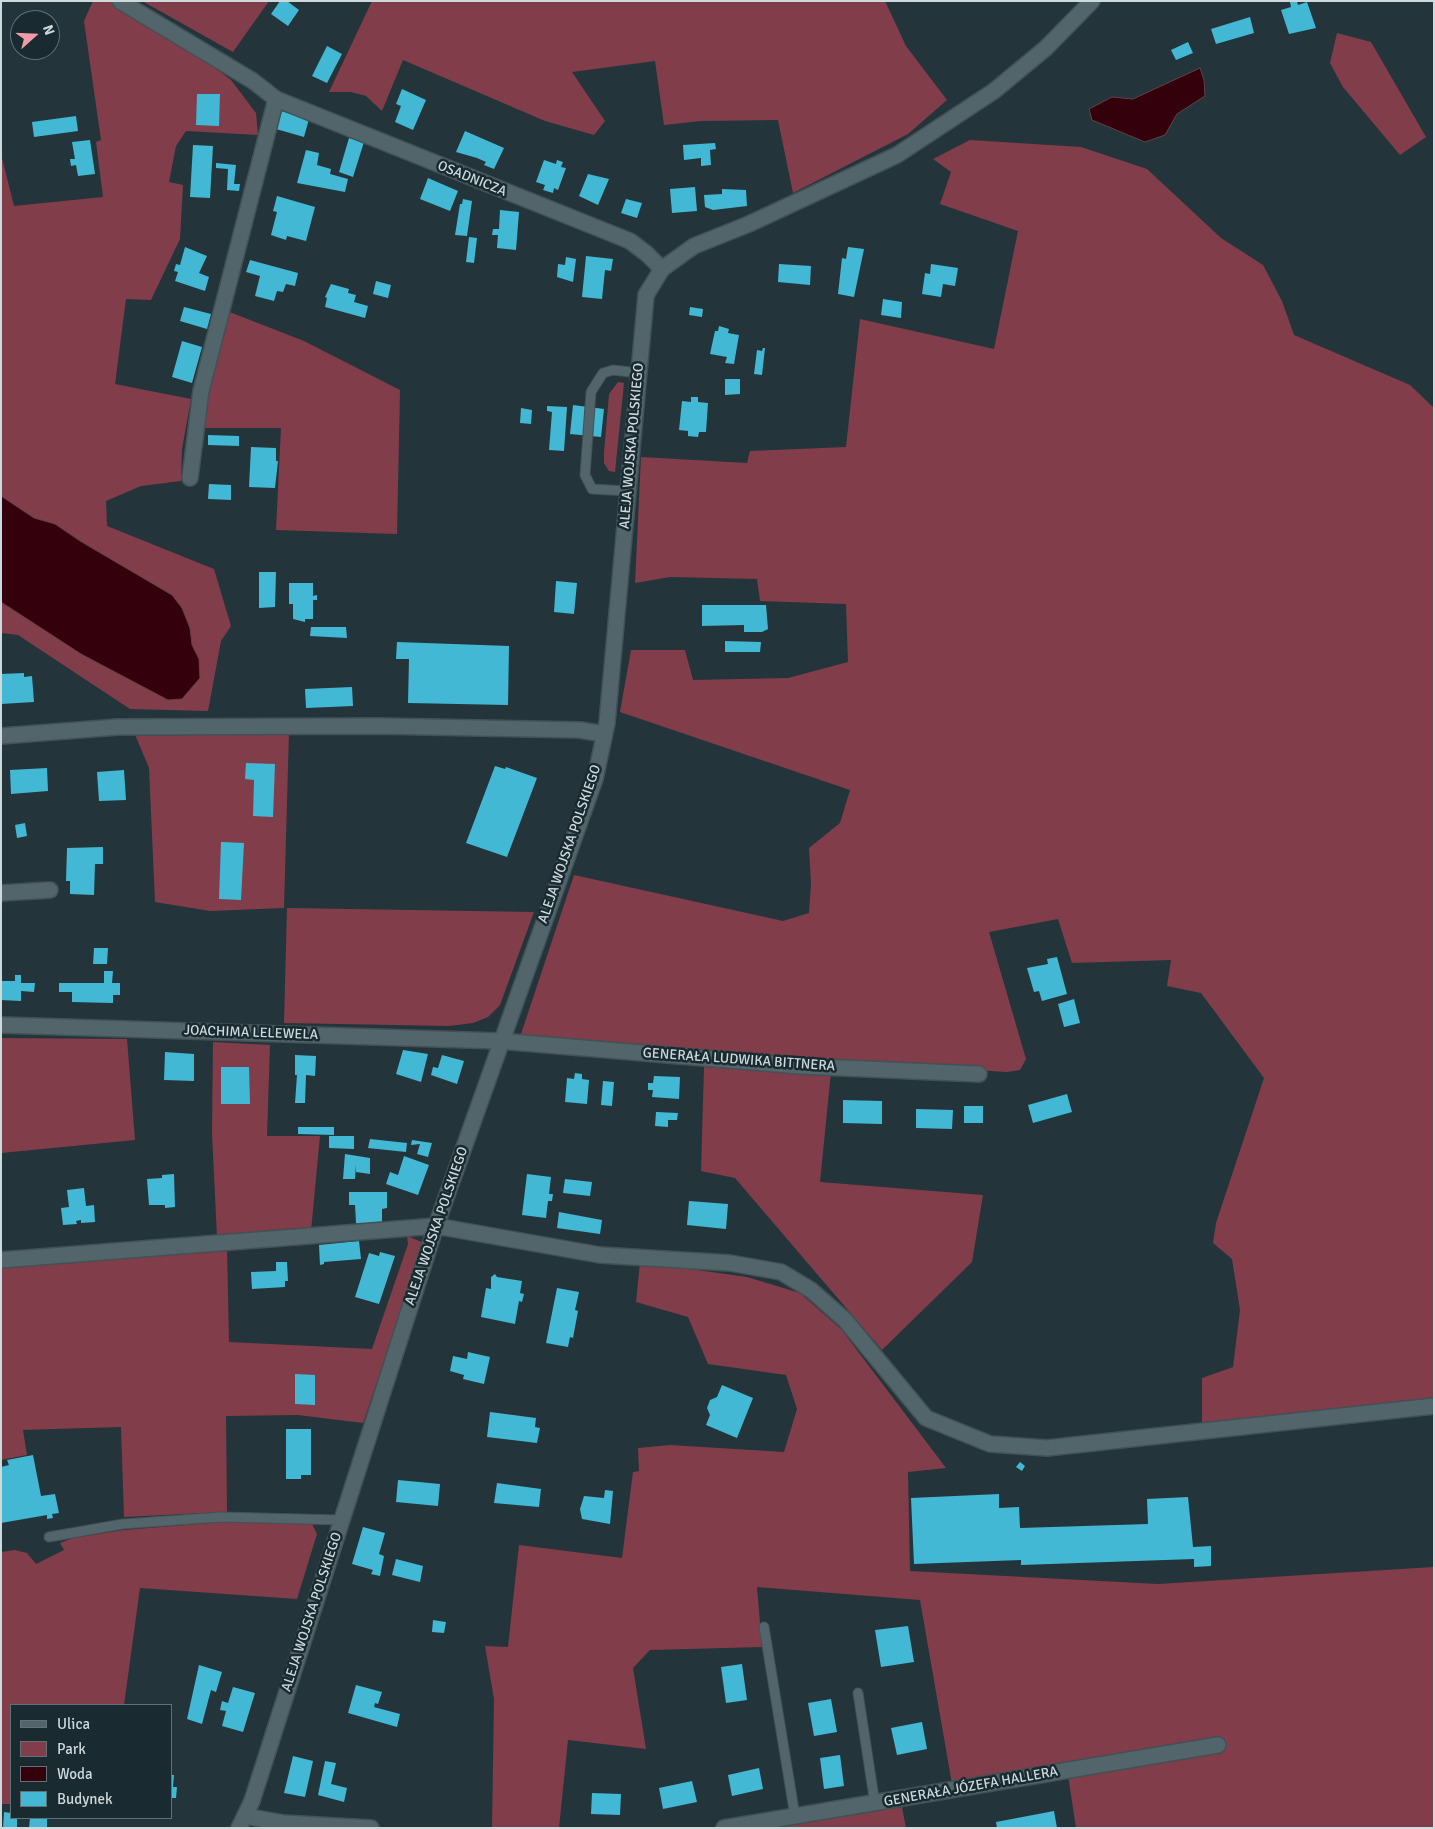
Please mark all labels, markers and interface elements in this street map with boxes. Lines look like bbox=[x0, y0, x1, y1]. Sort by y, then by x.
north arrow bbox=[10, 10, 60, 60]
text: N bbox=[39, 23, 58, 38]
street label: OSADNICZA bbox=[435, 158, 509, 200]
street label: ALEJA WOJSKA POLSKIEGO bbox=[616, 362, 648, 530]
street label: ALEJA WOJSKA POLSKIEGO bbox=[535, 762, 605, 926]
street label: JOACHIMA LELEWELA bbox=[184, 1022, 318, 1044]
street label: GENERAŁA LUDWIKA BITTNERA bbox=[642, 1045, 836, 1075]
street label: ALEJA WOJSKA POLSKIEGO bbox=[402, 1144, 472, 1308]
street label: ALEJA WOJSKA POLSKIEGO bbox=[278, 1530, 346, 1694]
legend bbox=[10, 1704, 172, 1819]
text: Ulica bbox=[57, 1715, 90, 1733]
text: Park bbox=[57, 1740, 86, 1758]
street label: GENERAŁA JÓZEFA HALLERA bbox=[883, 1763, 1059, 1811]
text: Woda bbox=[57, 1765, 93, 1783]
text: Budynek bbox=[57, 1790, 112, 1808]

